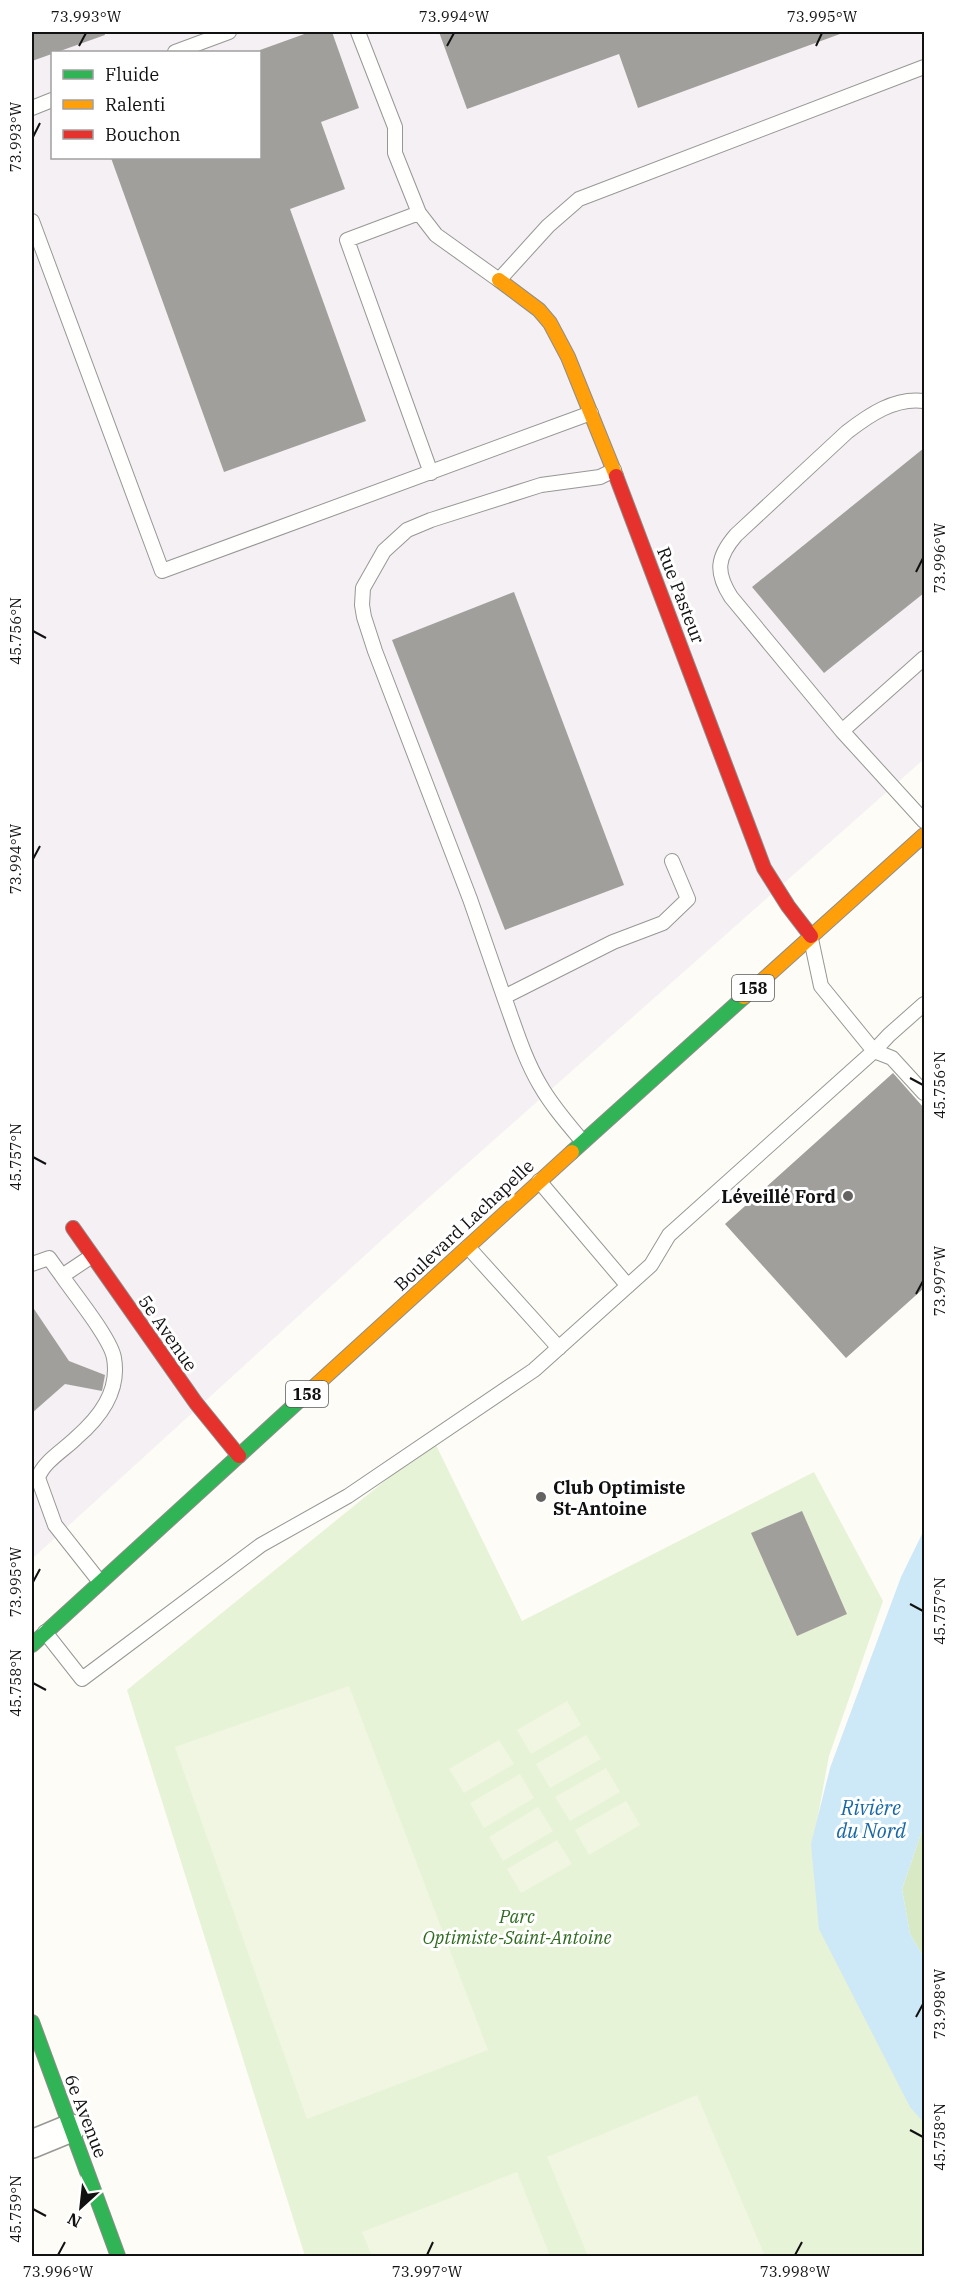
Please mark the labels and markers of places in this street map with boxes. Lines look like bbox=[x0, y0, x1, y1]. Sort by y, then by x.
place label: Léveillé Ford bbox=[721, 1185, 836, 1208]
marker: Léveillé Ford bbox=[841, 1189, 855, 1203]
place label: Club Optimiste St-Antoine bbox=[553, 1476, 685, 1520]
marker: Club Optimiste St-Antoine bbox=[534, 1490, 548, 1504]

